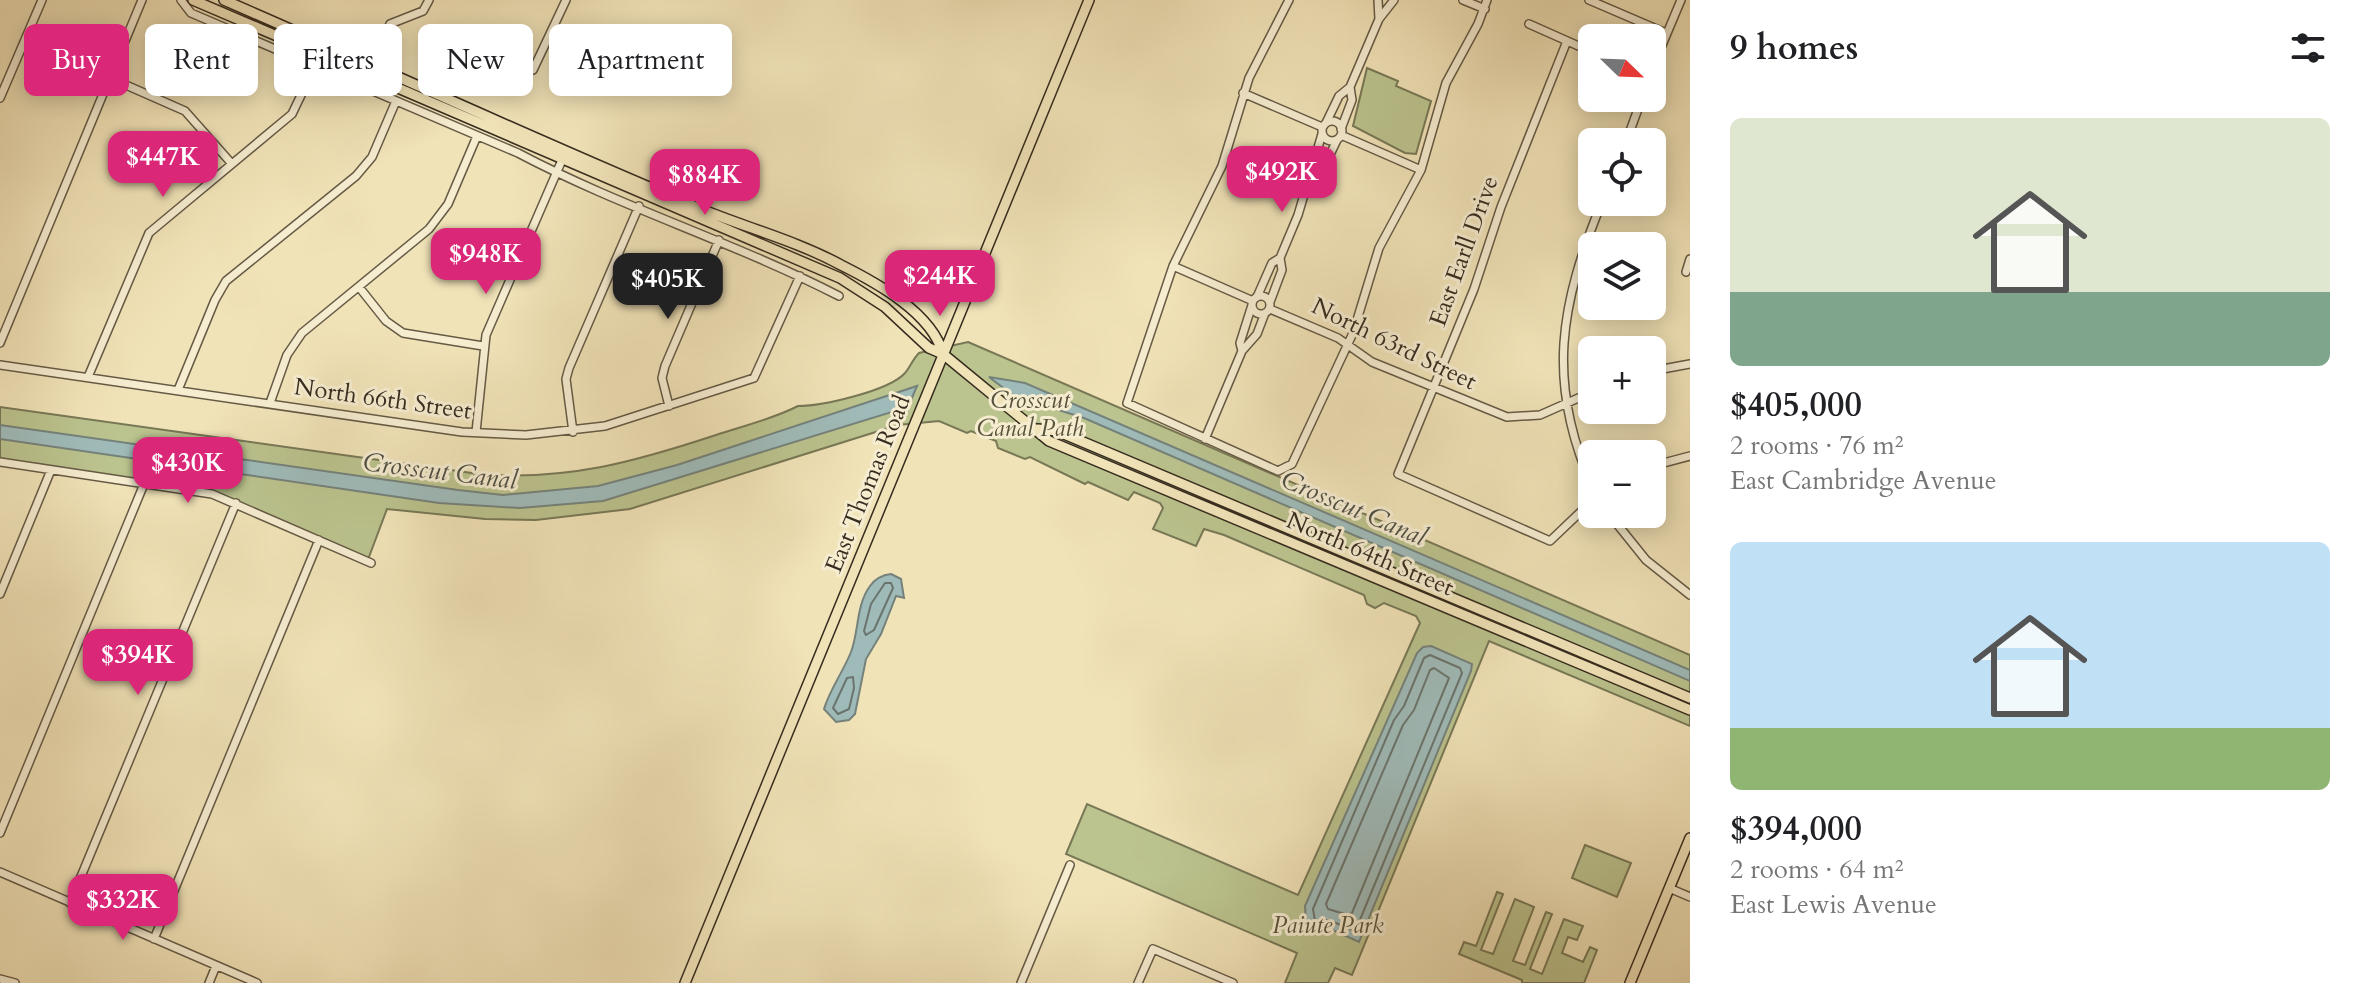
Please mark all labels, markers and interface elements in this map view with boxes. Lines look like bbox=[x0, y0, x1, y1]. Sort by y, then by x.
chip: Buy bbox=[24, 24, 129, 96]
chip: Rent bbox=[145, 24, 258, 96]
chip: Filters bbox=[274, 24, 402, 96]
chip: New bbox=[418, 24, 533, 96]
chip: Apartment bbox=[549, 24, 732, 96]
north arrow bbox=[1578, 24, 1666, 112]
map controls bbox=[1578, 24, 1666, 528]
text: 9 homes bbox=[1730, 25, 1858, 71]
icon: filters bbox=[2286, 26, 2330, 70]
button: locate bbox=[1578, 128, 1666, 216]
pin: $447K bbox=[107, 131, 219, 199]
text: $447K bbox=[126, 139, 200, 174]
pin: $492K bbox=[1226, 146, 1338, 214]
pin: $884K bbox=[649, 149, 761, 217]
text: $492K bbox=[1245, 154, 1319, 189]
text: $884K bbox=[668, 157, 742, 192]
icon: home bbox=[1958, 170, 2102, 314]
street label: East Earll Drive bbox=[1421, 171, 1507, 331]
pin: $948K bbox=[430, 228, 542, 296]
button: layers bbox=[1578, 232, 1666, 320]
text: $948K bbox=[449, 236, 523, 271]
pin: $244K bbox=[884, 250, 996, 318]
pin: $405K bbox=[612, 253, 724, 321]
text: $244K bbox=[903, 258, 977, 293]
text: $405K bbox=[631, 261, 705, 296]
street label: North 63rd Street bbox=[1306, 290, 1482, 398]
button: + bbox=[1578, 336, 1666, 424]
street label: North 66th Street bbox=[292, 370, 474, 428]
text: $405,000 bbox=[1730, 382, 1862, 428]
park label: Crosscut Canal Path bbox=[976, 384, 1084, 445]
street label: East Thomas Road bbox=[817, 390, 919, 578]
text: 2 rooms · 76 m² bbox=[1730, 428, 1903, 463]
pin: $430K bbox=[132, 437, 244, 505]
button: − bbox=[1578, 440, 1666, 528]
water label: Crosscut Canal bbox=[361, 444, 520, 498]
text: $430K bbox=[151, 445, 225, 480]
water label: Crosscut Canal bbox=[1276, 462, 1433, 555]
text: East Cambridge Avenue bbox=[1730, 463, 1997, 498]
street label: North 64th Street bbox=[1281, 504, 1459, 604]
icon: home bbox=[1958, 594, 2102, 738]
pin: $394K bbox=[82, 629, 194, 697]
text: $394K bbox=[101, 637, 175, 672]
text: $394,000 bbox=[1730, 806, 1862, 852]
text: 2 rooms · 64 m² bbox=[1730, 852, 1903, 887]
pin: $332K bbox=[67, 874, 179, 942]
text: $332K bbox=[86, 882, 160, 917]
text: East Lewis Avenue bbox=[1730, 887, 1937, 922]
park label: Paiute Park bbox=[1272, 909, 1384, 942]

